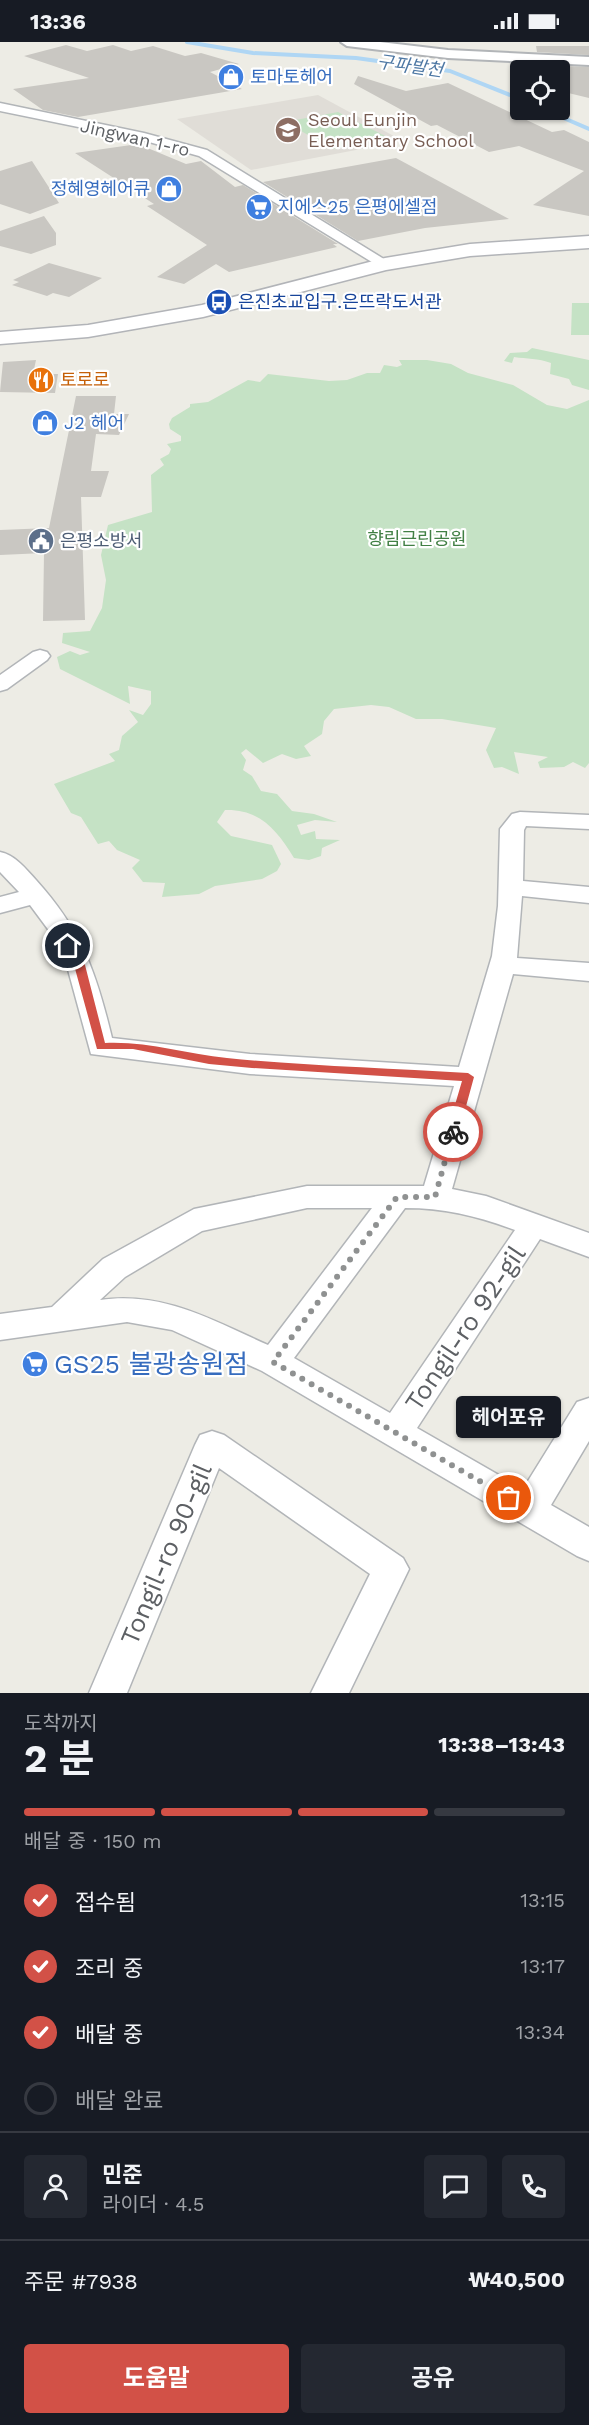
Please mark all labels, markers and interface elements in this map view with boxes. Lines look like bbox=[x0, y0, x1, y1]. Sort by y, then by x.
text: 13:36 bbox=[30, 9, 86, 34]
water label: 구파발천 bbox=[376, 50, 447, 81]
map controls bbox=[510, 60, 570, 120]
button: locate bbox=[510, 60, 570, 120]
shop icon: 토마토헤어 bbox=[216, 62, 246, 92]
place label: 토마토헤어 bbox=[250, 66, 333, 87]
place label: Seoul Eunjin Elementary School bbox=[308, 109, 474, 151]
street label: Jingwan 1-ro bbox=[78, 115, 192, 160]
school or university icon: Seoul Eunjin Elementary School bbox=[273, 115, 303, 145]
shop icon: 정혜영헤어큐 bbox=[154, 174, 184, 204]
place label: 정혜영헤어큐 bbox=[51, 178, 150, 199]
supermarket icon: 지에스25 은평에셀점 bbox=[244, 192, 274, 222]
place label: 지에스25 은평에셀점 bbox=[278, 196, 438, 217]
bus stop icon: 은진초교입구.은뜨락도서관 bbox=[204, 287, 234, 317]
place label: 은진초교입구.은뜨락도서관 bbox=[238, 291, 442, 312]
restaurant icon: 토로로 bbox=[26, 365, 56, 395]
place label: 토로로 bbox=[60, 369, 110, 390]
shop icon: J2 헤어 bbox=[30, 408, 60, 438]
place label: J2 헤어 bbox=[64, 412, 124, 433]
public building icon: 은평소방서 bbox=[26, 526, 56, 556]
park label: 향림근린공원 bbox=[367, 528, 467, 549]
place label: 은평소방서 bbox=[60, 530, 143, 551]
pin bbox=[42, 920, 93, 971]
icon: home bbox=[51, 929, 84, 962]
courier bbox=[423, 1102, 483, 1162]
icon: bike bbox=[437, 1116, 470, 1149]
street label: Tongil-ro 92-gil bbox=[399, 1240, 531, 1416]
supermarket icon: GS25 불광송원점 bbox=[20, 1349, 50, 1379]
place label: GS25 불광송원점 bbox=[54, 1349, 248, 1379]
callout: 헤어포유 bbox=[456, 1396, 562, 1438]
text: 헤어포유 bbox=[472, 1405, 545, 1429]
street label: Tongil-ro 90-gil bbox=[114, 1459, 218, 1649]
pin bbox=[483, 1472, 534, 1523]
icon: bag bbox=[492, 1481, 525, 1514]
text: 도착까지 bbox=[24, 1711, 98, 1735]
text: 13:38–13:43 bbox=[438, 1732, 565, 1757]
text: 2 분 bbox=[24, 1736, 94, 1781]
text: 배달 중 · 150 m bbox=[24, 1829, 162, 1853]
icon: check bbox=[24, 1884, 57, 1917]
text: 13:15 bbox=[520, 1888, 565, 1912]
text: 접수됨 bbox=[75, 1890, 136, 1915]
icon: check bbox=[24, 1950, 57, 1983]
text: 13:17 bbox=[521, 1954, 565, 1978]
text: 조리 중 bbox=[75, 1956, 143, 1981]
icon: check bbox=[24, 2016, 57, 2049]
text: 13:34 bbox=[516, 2020, 565, 2044]
text: 배달 중 bbox=[75, 2022, 143, 2047]
text: 배달 완료 bbox=[75, 2088, 163, 2113]
button: person bbox=[24, 2155, 87, 2218]
button: chat bbox=[424, 2155, 487, 2218]
button: phone bbox=[502, 2155, 565, 2218]
text: 민준 bbox=[102, 2162, 142, 2187]
text: 라이더 · 4.5 bbox=[102, 2192, 204, 2216]
text: ₩40,500 bbox=[468, 2267, 565, 2292]
text: 주문 #7938 bbox=[24, 2269, 138, 2294]
button: 도움말 bbox=[24, 2344, 289, 2413]
button: 공유 bbox=[301, 2344, 565, 2413]

